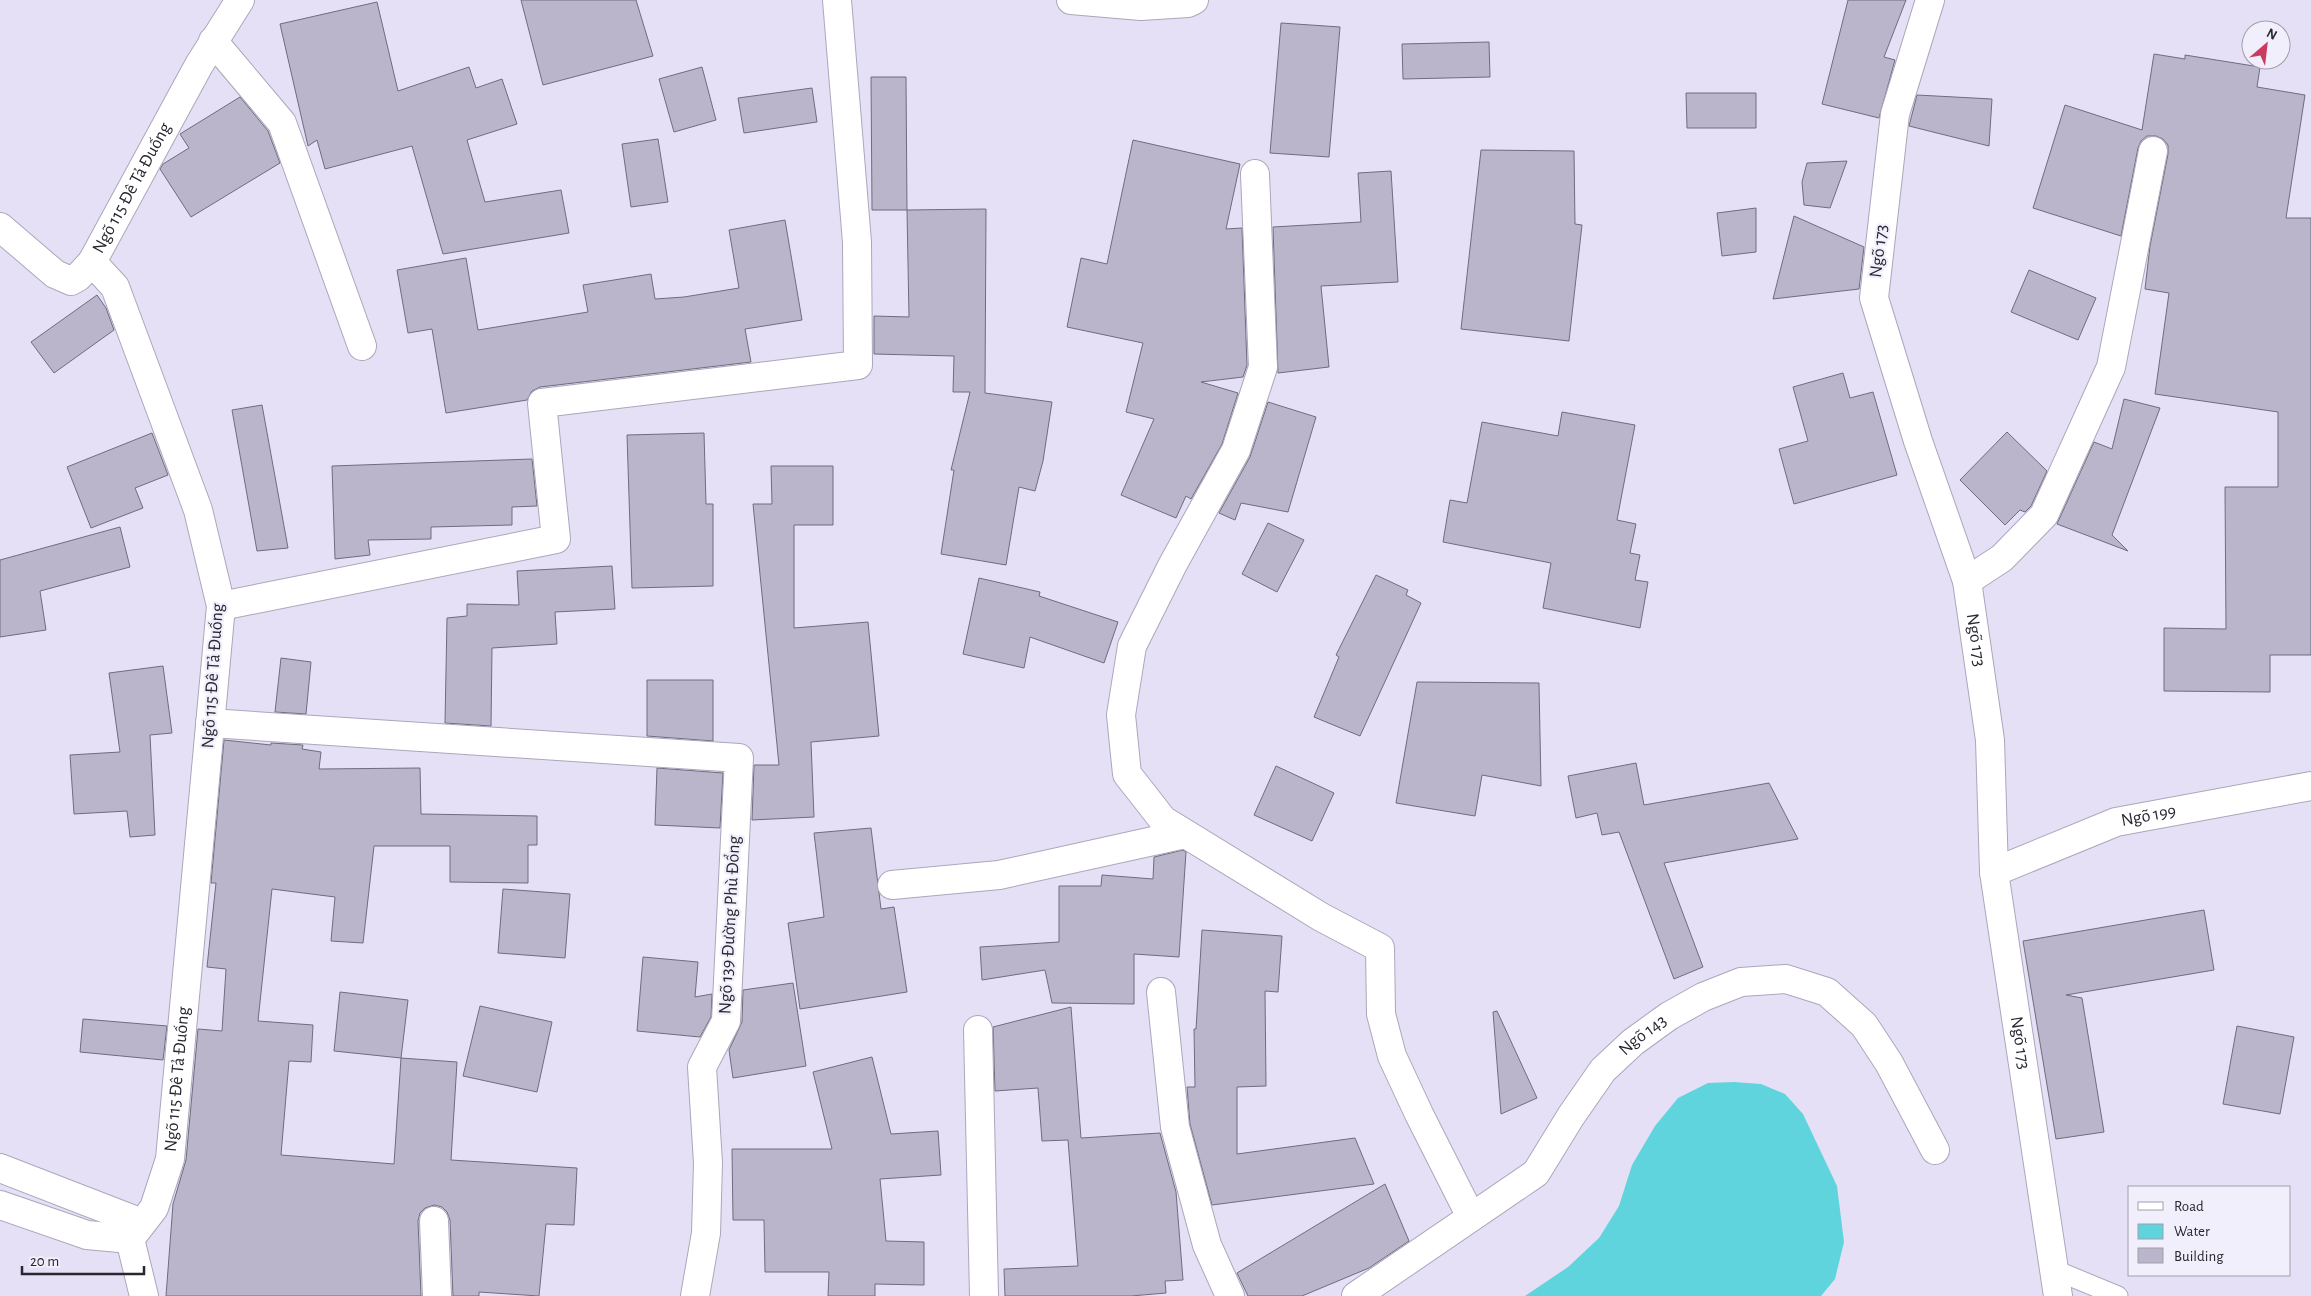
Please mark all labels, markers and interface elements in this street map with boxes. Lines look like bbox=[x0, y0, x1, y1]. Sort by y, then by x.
north arrow bbox=[2241, 20, 2291, 70]
text: N bbox=[2264, 26, 2279, 43]
street label: Ngõ 115 Đê Tả Đuống bbox=[89, 120, 175, 256]
street label: Ngõ 173 bbox=[1867, 223, 1891, 279]
street label: Ngõ 115 Đê Tả Đuống bbox=[198, 603, 227, 749]
street label: Ngõ 173 bbox=[1963, 612, 1988, 668]
street label: Ngõ 199 bbox=[2120, 802, 2178, 830]
street label: Ngõ 139 Đường Phù Đổng bbox=[714, 835, 744, 1015]
street label: Ngõ 115 Đê Tả Đuống bbox=[162, 1006, 193, 1153]
street label: Ngõ 143 bbox=[1616, 1012, 1670, 1059]
street label: Ngõ 173 bbox=[2007, 1015, 2033, 1071]
legend bbox=[2128, 1186, 2291, 1276]
text: Road bbox=[2174, 1199, 2204, 1214]
text: Water bbox=[2174, 1224, 2210, 1239]
scale bar bbox=[22, 1244, 145, 1276]
text: Building bbox=[2174, 1249, 2224, 1264]
text: 20 m bbox=[30, 1254, 59, 1269]

